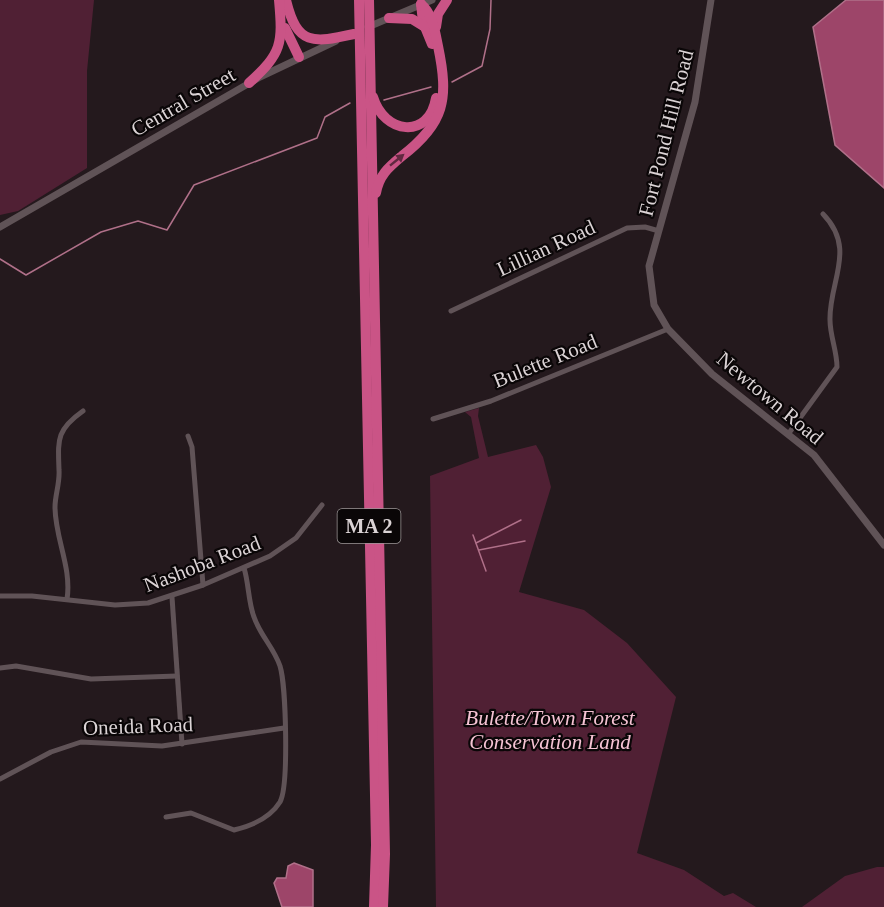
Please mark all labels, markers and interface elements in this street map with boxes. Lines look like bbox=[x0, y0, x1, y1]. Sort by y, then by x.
street label: Fort Pond Hill Road bbox=[634, 47, 698, 219]
street label: Central Street bbox=[127, 63, 239, 141]
one-way arrow bbox=[390, 155, 405, 167]
street label: Lillian Road bbox=[493, 215, 599, 281]
street label: Bulette Road bbox=[489, 329, 601, 393]
street label: Newtown Road bbox=[712, 347, 828, 450]
road number: MA 2 bbox=[338, 509, 400, 543]
street label: Nashoba Road bbox=[140, 531, 264, 597]
park label: Bulette/Town Forest Conservation Land bbox=[465, 706, 636, 754]
street label: Oneida Road bbox=[82, 712, 194, 740]

